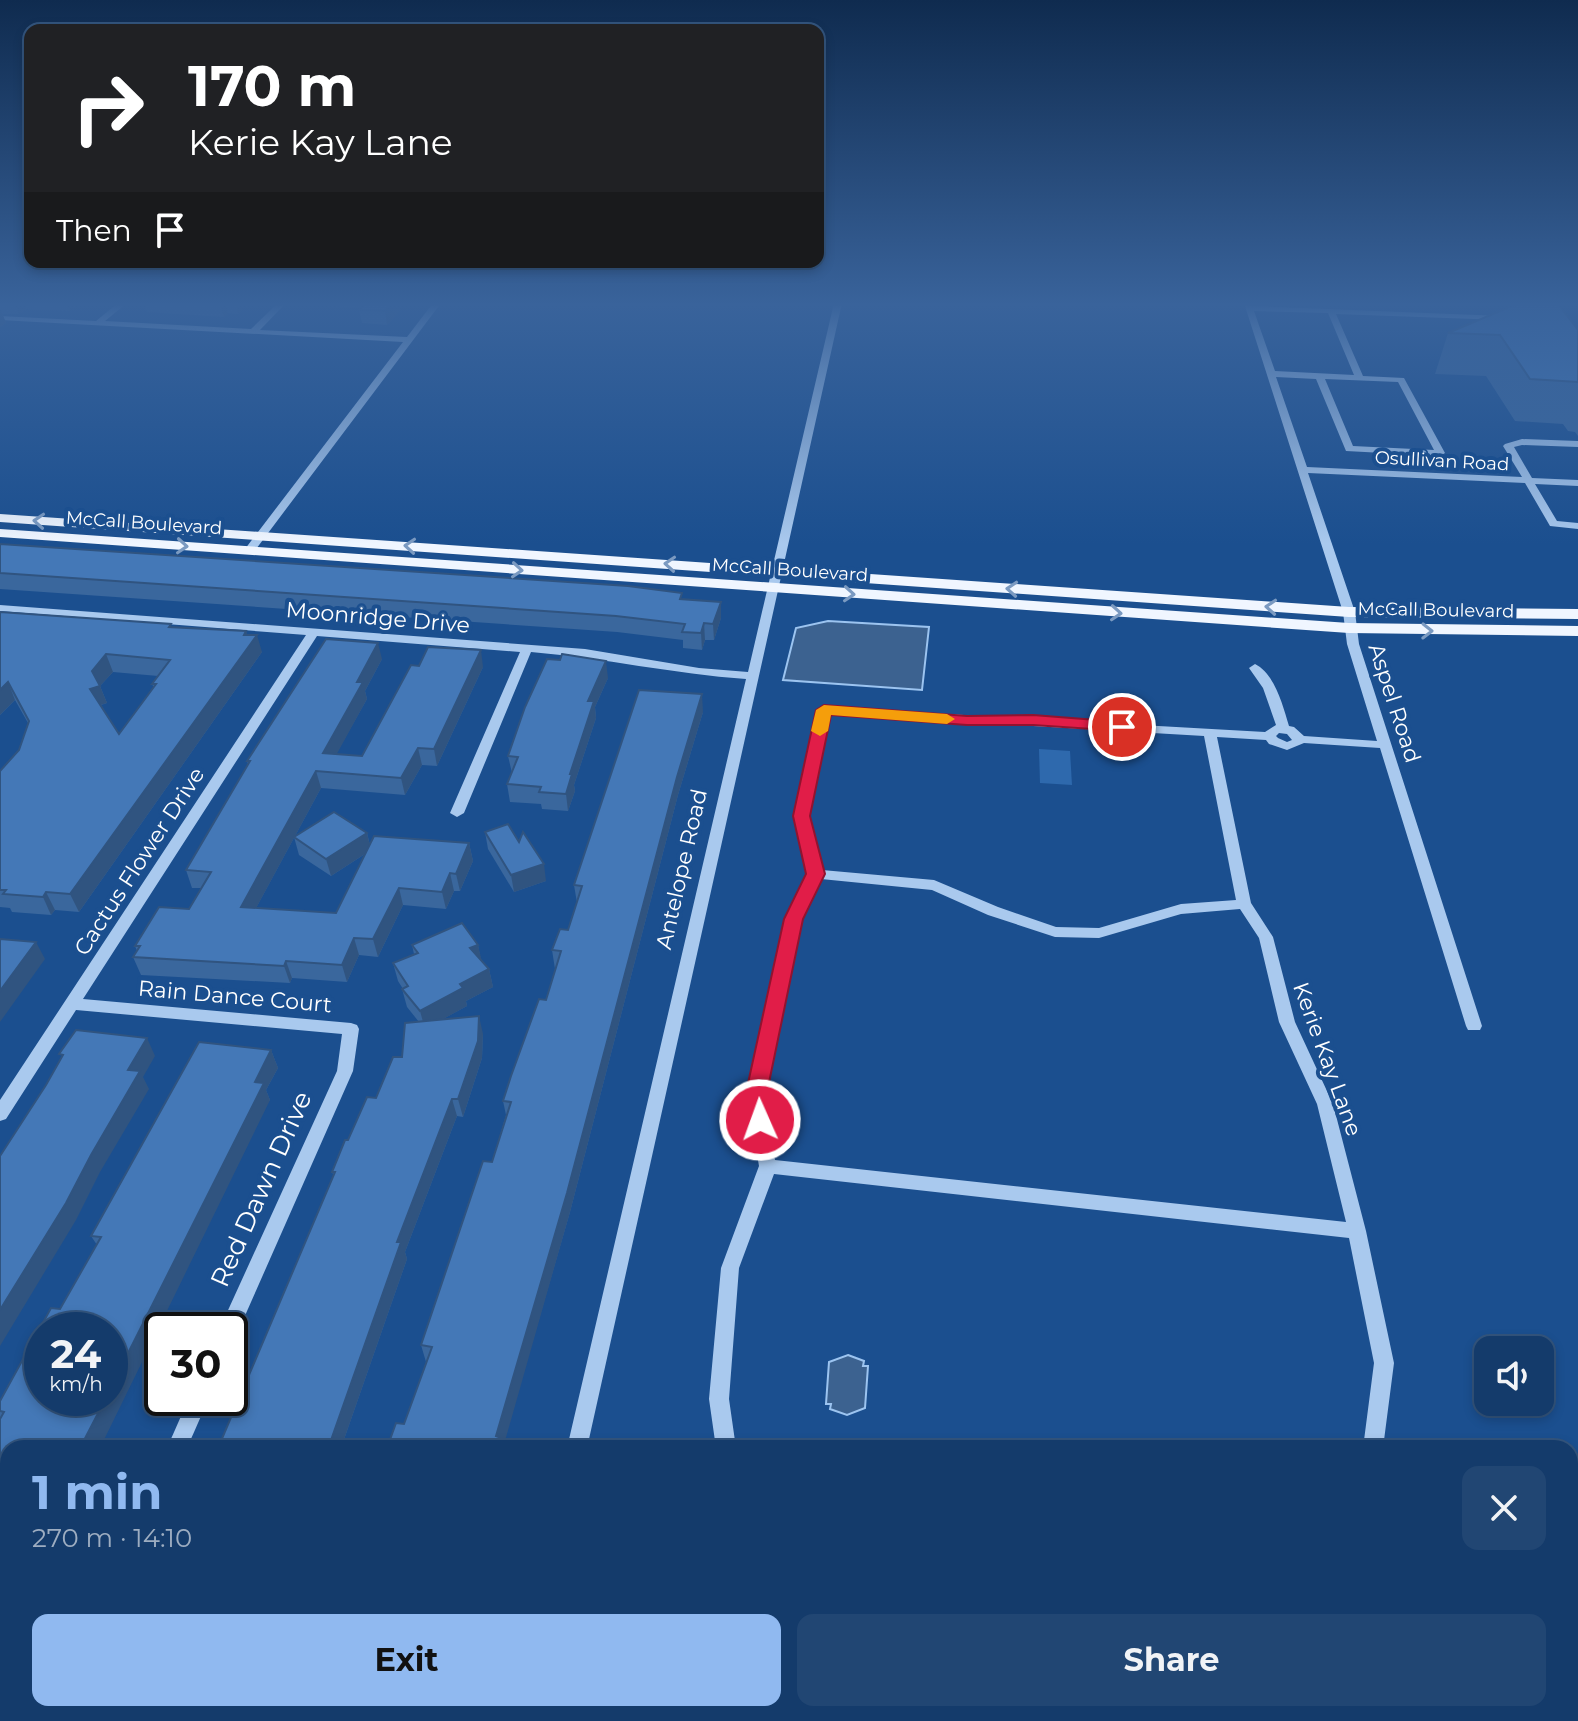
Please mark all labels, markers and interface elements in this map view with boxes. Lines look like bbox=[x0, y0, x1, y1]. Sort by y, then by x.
text: 170 m bbox=[188, 52, 356, 120]
icon: right bbox=[56, 56, 160, 160]
text: Kerie Kay Lane bbox=[188, 120, 453, 164]
icon: arrive bbox=[148, 208, 192, 252]
text: Then bbox=[56, 212, 132, 249]
street label: Osullivan Road bbox=[1374, 446, 1510, 476]
street label: McCall Boulevard bbox=[65, 507, 223, 539]
one-way arrow bbox=[32, 513, 45, 530]
one-way arrow bbox=[176, 537, 189, 554]
one-way arrow bbox=[403, 538, 416, 555]
street label: McCall Boulevard bbox=[711, 554, 869, 586]
one-way arrow bbox=[663, 556, 676, 573]
one-way arrow bbox=[510, 561, 523, 578]
one-way arrow bbox=[1005, 581, 1018, 598]
one-way arrow bbox=[843, 585, 856, 602]
street label: Moonridge Drive bbox=[285, 596, 471, 639]
street label: McCall Boulevard bbox=[1357, 598, 1515, 622]
one-way arrow bbox=[1264, 599, 1277, 616]
one-way arrow bbox=[1110, 604, 1123, 621]
one-way arrow bbox=[1421, 622, 1434, 640]
street label: Aspel Road bbox=[1363, 640, 1426, 766]
pin bbox=[1088, 693, 1156, 761]
icon: arrive bbox=[1100, 705, 1144, 749]
street label: Cactus Flower Drive bbox=[68, 762, 210, 960]
street label: Antelope Road bbox=[650, 786, 713, 952]
street label: Rain Dance Court bbox=[137, 975, 333, 1018]
street label: Kerie Kay Lane bbox=[1287, 979, 1368, 1140]
position arrow bbox=[718, 1078, 802, 1162]
street label: Red Dawn Drive bbox=[204, 1086, 318, 1292]
speed limit sign: 30 bbox=[144, 1312, 248, 1416]
text: 24 bbox=[51, 1329, 101, 1378]
map controls bbox=[1474, 1336, 1554, 1416]
button: sound bbox=[1474, 1336, 1554, 1416]
text: km/h bbox=[49, 1372, 103, 1396]
text: 1 min bbox=[32, 1463, 162, 1521]
button: close bbox=[1462, 1466, 1546, 1550]
text: 270 m · 14:10 bbox=[32, 1522, 192, 1554]
button: Exit bbox=[32, 1614, 781, 1706]
button: Share bbox=[797, 1614, 1546, 1706]

